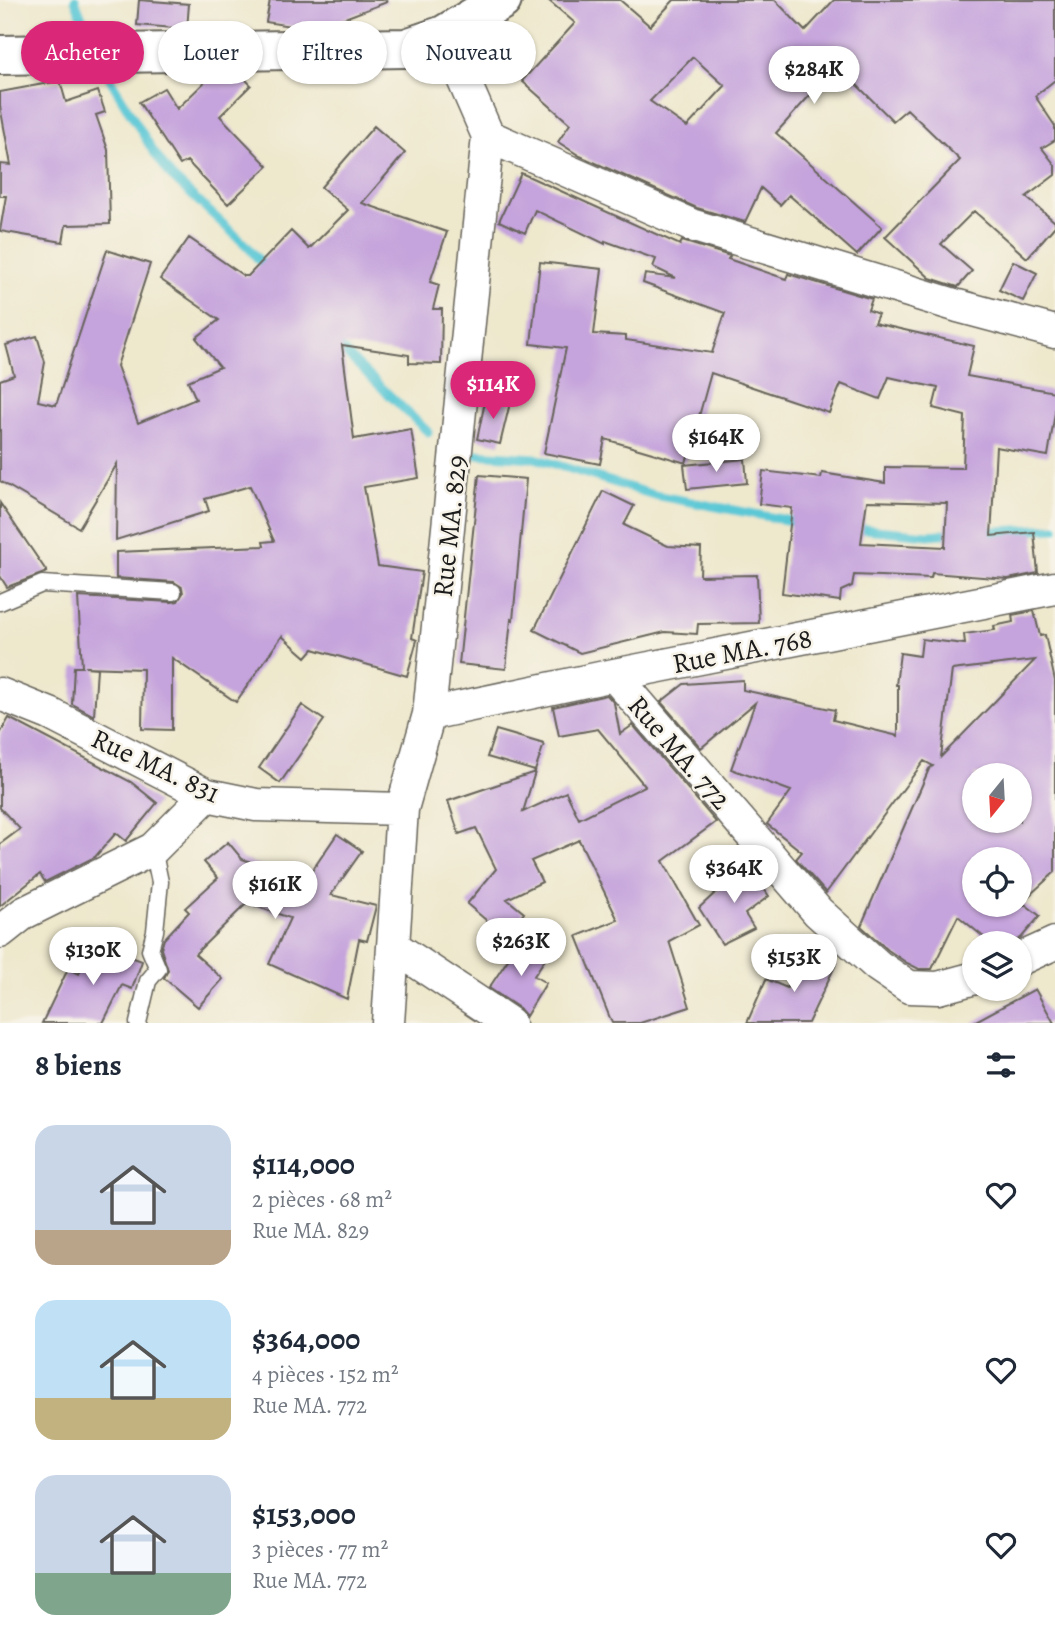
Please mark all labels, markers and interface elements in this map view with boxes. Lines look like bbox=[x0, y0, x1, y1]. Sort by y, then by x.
chip: Acheter bbox=[21, 21, 144, 84]
chip: Louer bbox=[158, 21, 263, 84]
chip: Filtres bbox=[277, 21, 387, 84]
chip: Nouveau bbox=[401, 21, 536, 84]
pin: $284K bbox=[765, 46, 863, 106]
text: $284K bbox=[785, 53, 843, 84]
pin: $114K bbox=[444, 362, 542, 421]
text: $114K bbox=[466, 368, 520, 399]
pin: $164K bbox=[667, 414, 765, 474]
text: $164K bbox=[688, 421, 744, 452]
street label: Rue MA. 829 bbox=[424, 453, 476, 599]
street label: Rue MA. 768 bbox=[669, 619, 815, 683]
street label: Rue MA. 772 bbox=[619, 687, 739, 818]
street label: Rue MA. 831 bbox=[85, 720, 226, 812]
north arrow bbox=[962, 763, 1032, 833]
map controls bbox=[962, 763, 1032, 1001]
pin: $364K bbox=[685, 846, 783, 905]
button: locate bbox=[962, 847, 1032, 917]
text: $364K bbox=[705, 852, 763, 883]
pin: $161K bbox=[226, 862, 324, 921]
text: $161K bbox=[248, 868, 302, 899]
pin: $263K bbox=[472, 918, 570, 978]
text: $263K bbox=[492, 925, 550, 956]
pin: $130K bbox=[44, 928, 142, 987]
button: layers bbox=[962, 931, 1032, 1001]
text: $130K bbox=[65, 934, 121, 965]
pin: $153K bbox=[745, 934, 843, 994]
text: $153K bbox=[767, 941, 821, 972]
text: 8 biens bbox=[35, 1045, 122, 1085]
icon: filters bbox=[982, 1046, 1020, 1084]
text: $114,000 bbox=[252, 1144, 355, 1184]
icon: home bbox=[91, 1153, 175, 1237]
icon: heart bbox=[982, 1176, 1020, 1214]
text: 2 pièces · 68 m² bbox=[252, 1184, 392, 1215]
text: Rue MA. 829 bbox=[252, 1215, 369, 1246]
text: $364,000 bbox=[252, 1319, 360, 1359]
icon: home bbox=[91, 1328, 175, 1412]
icon: heart bbox=[982, 1351, 1020, 1389]
text: 4 pièces · 152 m² bbox=[252, 1359, 398, 1390]
text: Rue MA. 772 bbox=[252, 1390, 367, 1421]
text: $153,000 bbox=[252, 1494, 356, 1534]
icon: home bbox=[91, 1503, 175, 1587]
icon: heart bbox=[982, 1526, 1020, 1564]
text: 3 pièces · 77 m² bbox=[252, 1534, 388, 1565]
text: Rue MA. 772 bbox=[252, 1565, 367, 1596]

